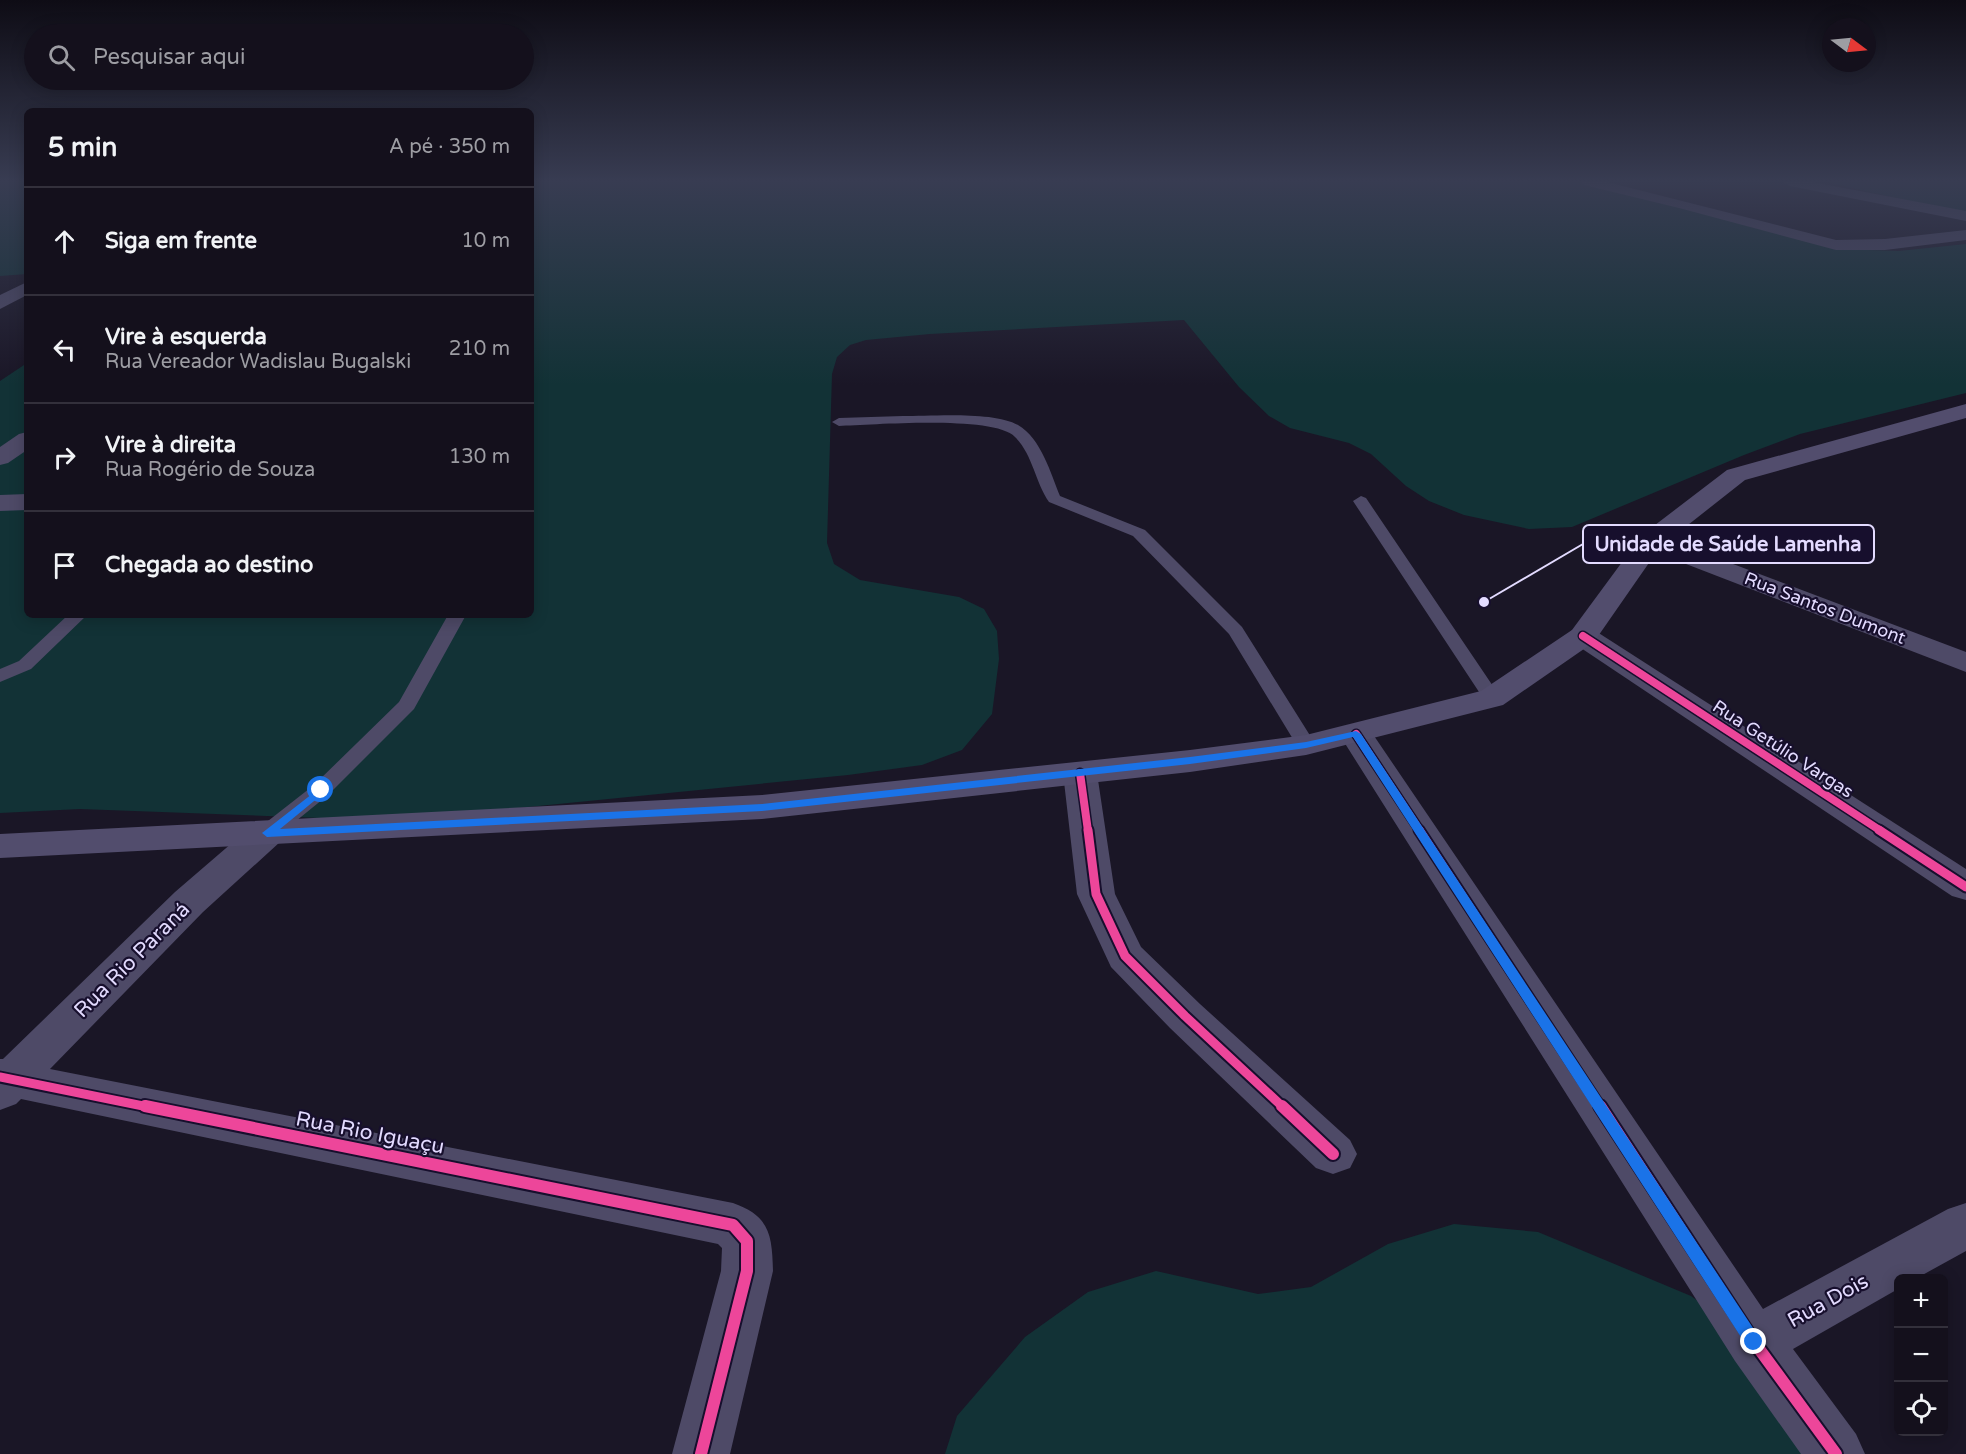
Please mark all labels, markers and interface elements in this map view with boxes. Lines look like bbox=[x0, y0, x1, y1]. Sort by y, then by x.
north arrow bbox=[1822, 18, 1876, 72]
search box bbox=[24, 24, 534, 90]
icon: search bbox=[45, 41, 78, 74]
text: Pesquisar aqui bbox=[93, 44, 245, 70]
text: 5 min bbox=[48, 132, 117, 163]
text: A pé · 350 m bbox=[389, 135, 510, 159]
icon: ahead bbox=[48, 225, 81, 258]
text: Siga em frente bbox=[105, 228, 257, 254]
text: 10 m bbox=[461, 229, 510, 253]
text: Vire à esquerda bbox=[105, 324, 267, 350]
icon: left bbox=[48, 333, 81, 366]
text: 210 m bbox=[449, 337, 510, 361]
text: Rua Vereador Wadislau Bugalski bbox=[105, 350, 411, 374]
text: Vire à direita bbox=[105, 432, 236, 458]
icon: right bbox=[48, 441, 81, 474]
text: 130 m bbox=[449, 445, 510, 469]
text: Rua Rogério de Souza bbox=[105, 458, 315, 482]
callout: Unidade de Saúde Lamenha bbox=[1583, 525, 1874, 563]
text: Unidade de Saúde Lamenha bbox=[1595, 533, 1861, 557]
icon: arrive bbox=[48, 549, 81, 582]
text: Chegada ao destino bbox=[105, 552, 313, 578]
street label: Rua Santos Dumont bbox=[1741, 567, 1909, 649]
street label: Rua Getúlio Vargas bbox=[1709, 695, 1857, 803]
route start bbox=[307, 776, 333, 802]
street label: Rua Rio Paraná bbox=[69, 897, 195, 1023]
street label: Rua Rio Iguaçu bbox=[294, 1106, 446, 1160]
street label: Rua Dois bbox=[1783, 1269, 1873, 1333]
map controls bbox=[1894, 1274, 1948, 1436]
button: + bbox=[1894, 1274, 1948, 1328]
route end bbox=[1740, 1328, 1766, 1354]
button: − bbox=[1894, 1328, 1948, 1382]
button: locate bbox=[1894, 1382, 1948, 1436]

